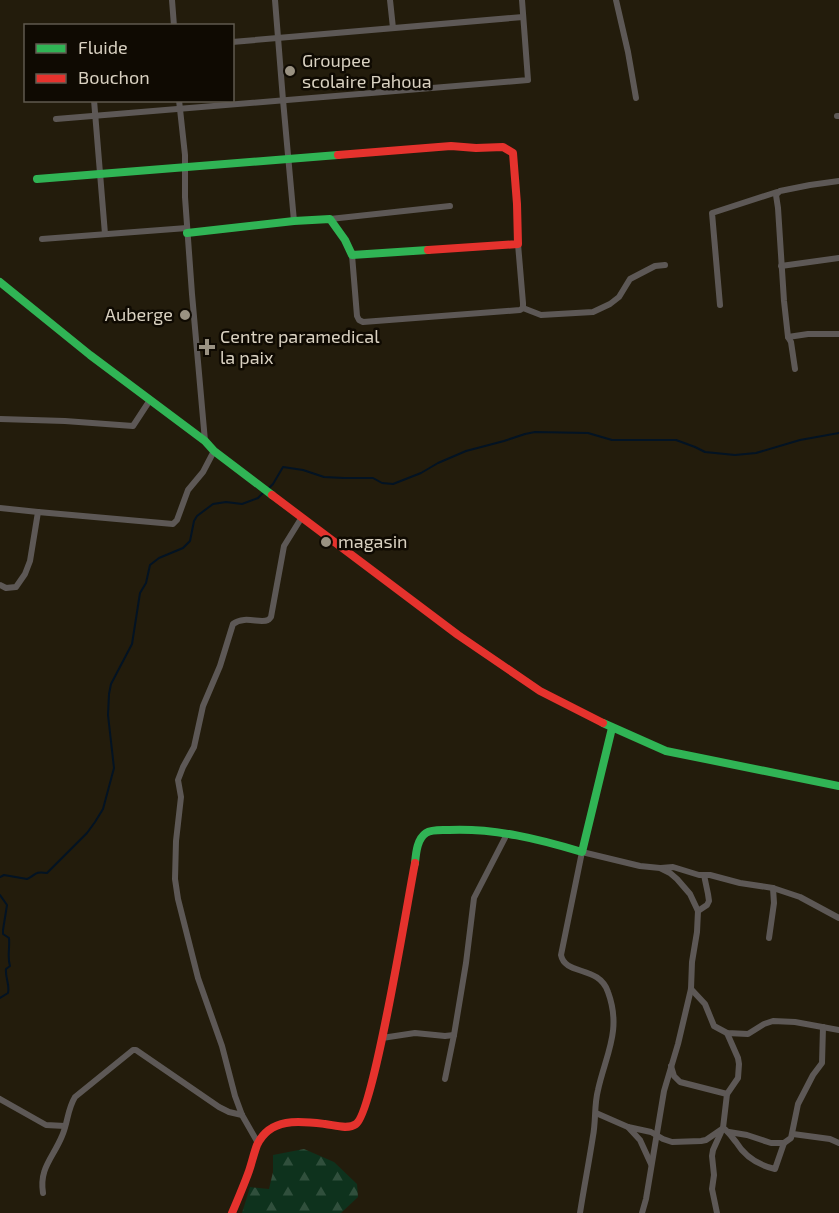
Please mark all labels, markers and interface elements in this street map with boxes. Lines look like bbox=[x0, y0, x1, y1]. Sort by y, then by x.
legend bbox=[24, 24, 234, 102]
text: Fluide bbox=[78, 36, 128, 58]
place label: Groupee scolaire Pahoua bbox=[302, 49, 432, 92]
marker: Groupee scolaire Pahoua bbox=[283, 64, 297, 78]
text: Bouchon bbox=[78, 66, 150, 88]
place label: Auberge bbox=[105, 303, 173, 325]
marker: Auberge bbox=[178, 308, 192, 322]
place label: Centre paramedical la paix bbox=[220, 325, 380, 368]
marker: Centre paramedical la paix bbox=[198, 338, 216, 356]
place label: magasin bbox=[338, 530, 408, 552]
marker: magasin bbox=[319, 535, 333, 549]

